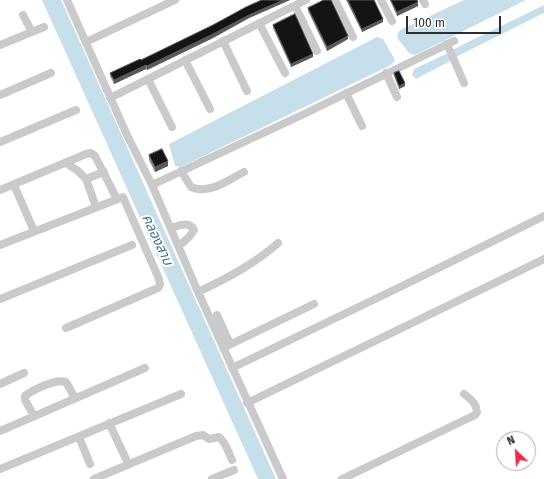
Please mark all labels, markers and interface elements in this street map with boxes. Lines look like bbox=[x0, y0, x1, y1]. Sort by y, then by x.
scale bar bbox=[408, 8, 503, 34]
text: 100 m bbox=[413, 16, 445, 30]
water label: คลองสาม bbox=[138, 212, 176, 268]
north arrow bbox=[496, 431, 536, 471]
text: N bbox=[505, 433, 517, 448]

